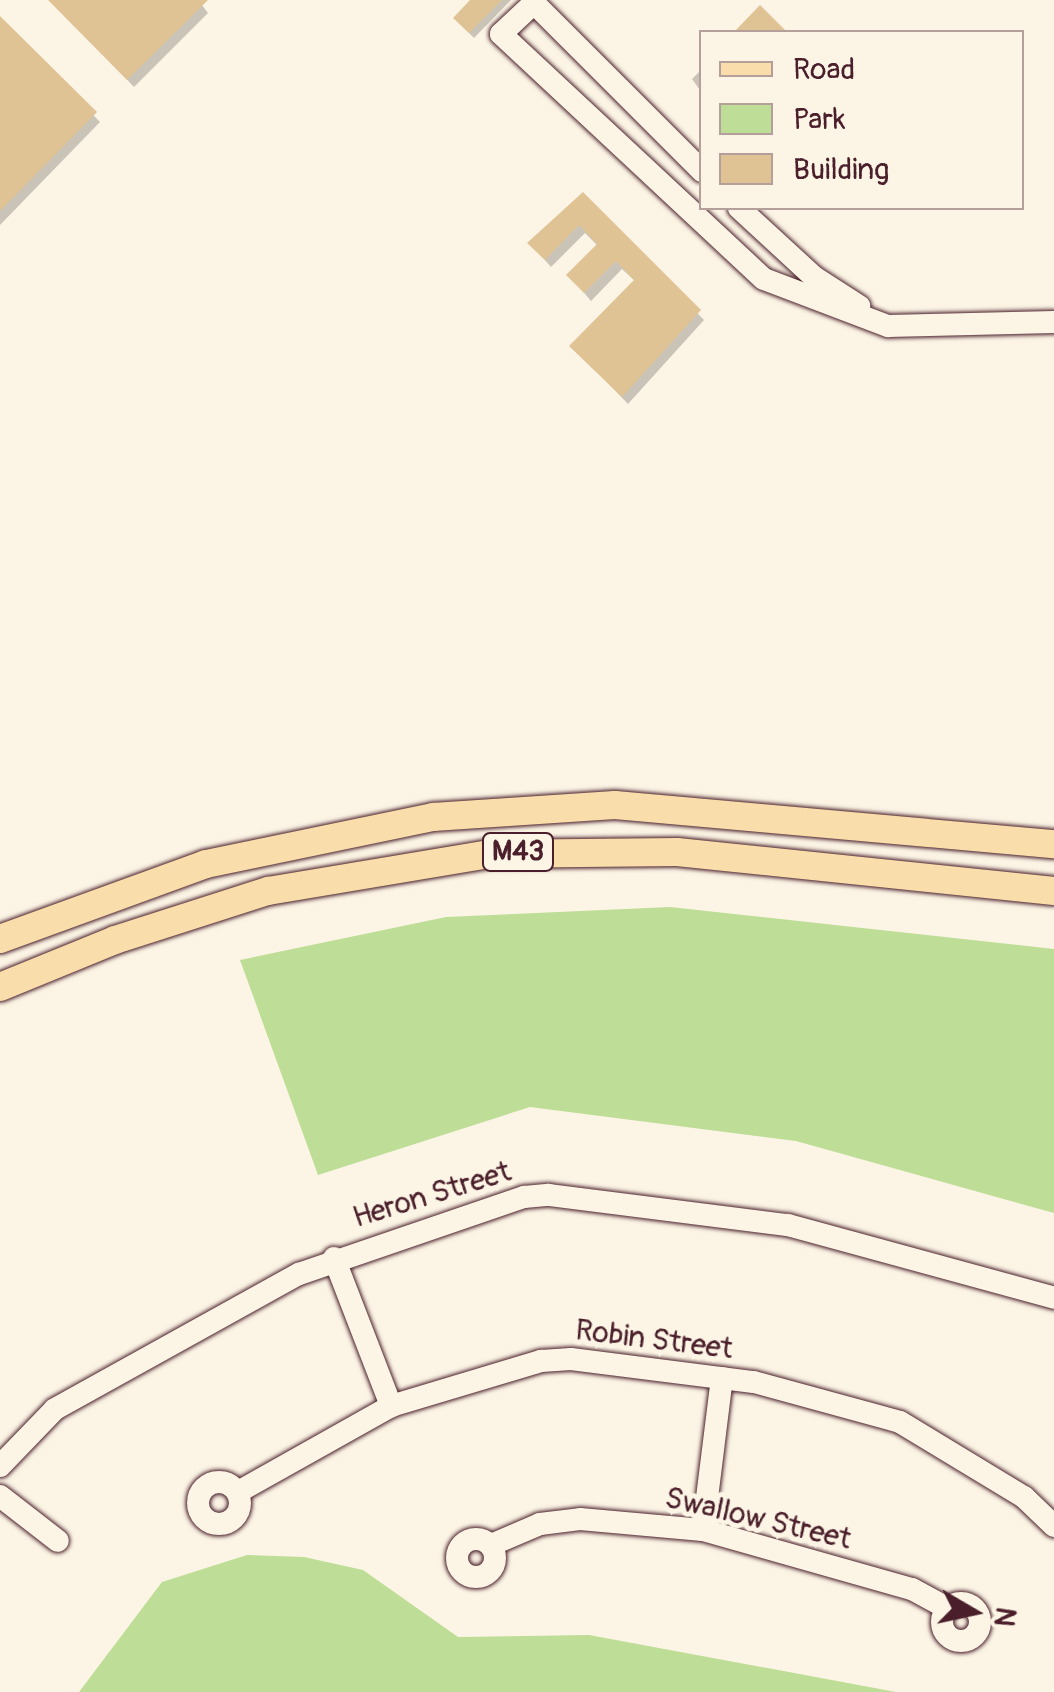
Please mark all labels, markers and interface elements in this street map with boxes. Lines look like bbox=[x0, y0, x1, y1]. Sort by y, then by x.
legend bbox=[699, 30, 1024, 210]
text: Road bbox=[793, 51, 855, 88]
text: Park bbox=[793, 101, 846, 138]
text: Building bbox=[793, 151, 889, 188]
road number: M43 bbox=[480, 829, 556, 875]
street label: Heron Street bbox=[349, 1154, 515, 1236]
street label: Robin Street bbox=[573, 1313, 735, 1367]
street label: Swallow Street bbox=[661, 1480, 855, 1558]
north arrow bbox=[924, 1562, 1024, 1662]
text: N bbox=[985, 1605, 1023, 1629]

